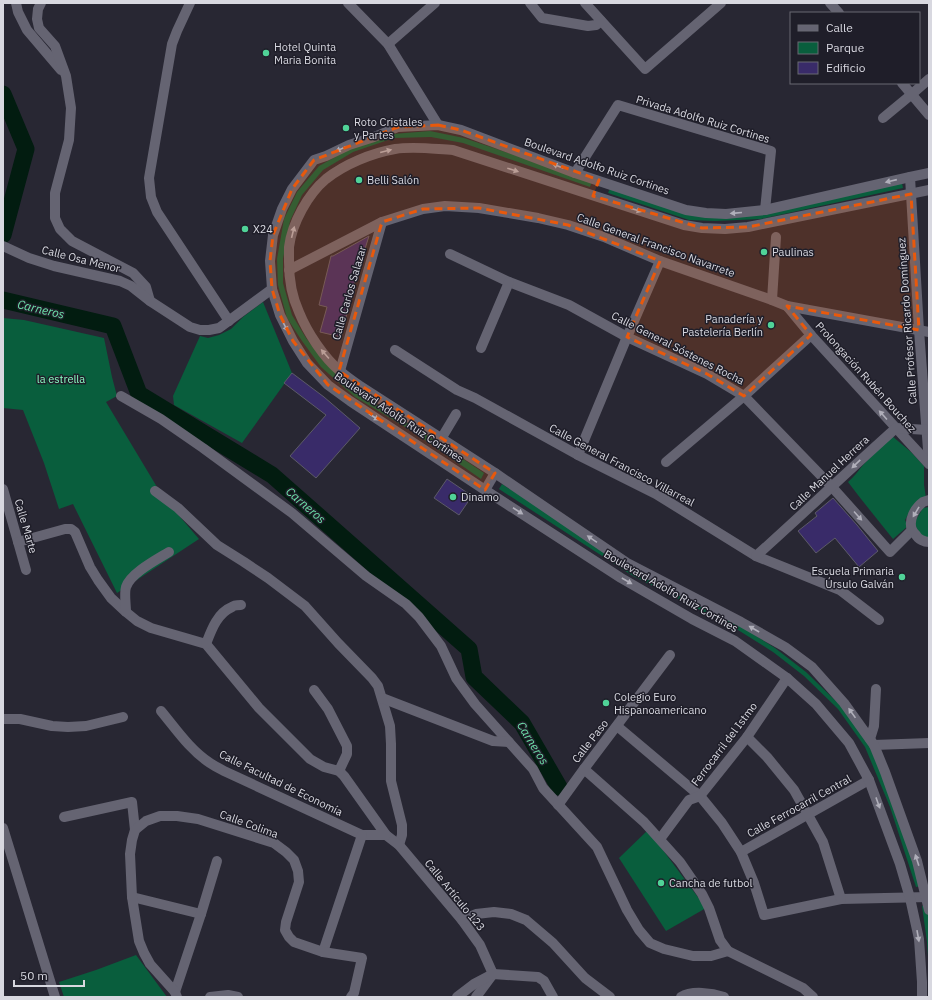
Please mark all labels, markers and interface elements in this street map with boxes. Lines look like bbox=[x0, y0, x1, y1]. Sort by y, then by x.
legend bbox=[790, 12, 920, 84]
text: Calle bbox=[826, 20, 853, 35]
place label: Hotel Quinta Maria Bonita bbox=[274, 40, 336, 67]
text: Parque bbox=[826, 40, 865, 55]
marker: Hotel Quinta Maria Bonita bbox=[261, 48, 271, 58]
text: Edificio bbox=[826, 60, 866, 75]
street label: Privada Adolfo Ruiz Cortines bbox=[634, 92, 772, 146]
place label: Roto Cristales y Partes bbox=[354, 115, 423, 142]
marker: Roto Cristales y Partes bbox=[341, 123, 351, 133]
street label: Boulevard Adolfo Ruiz Cortines bbox=[523, 135, 671, 197]
one-way arrow bbox=[335, 146, 347, 152]
one-way arrow bbox=[380, 148, 393, 154]
one-way arrow bbox=[551, 163, 563, 169]
one-way arrow bbox=[507, 167, 519, 173]
place label: Belli Salón bbox=[367, 173, 419, 187]
marker: Belli Salón bbox=[354, 175, 364, 185]
one-way arrow bbox=[885, 179, 897, 185]
one-way arrow bbox=[631, 207, 643, 213]
street label: Calle General Francisco Navarrete bbox=[575, 210, 737, 280]
one-way arrow bbox=[730, 210, 742, 217]
place label: X24 bbox=[253, 222, 273, 236]
marker: X24 bbox=[240, 224, 250, 234]
one-way arrow bbox=[290, 225, 296, 237]
street label: Calle Profesor Ricardo Domínguez bbox=[894, 237, 920, 405]
street label: Calle Osa Menor bbox=[40, 242, 122, 276]
street label: Calle Carlos Salazar bbox=[329, 244, 369, 342]
place label: Paulinas bbox=[772, 245, 814, 259]
marker: Paulinas bbox=[759, 247, 769, 257]
water label: Carneros bbox=[16, 296, 66, 322]
street label: Calle General Sóstenes Rocha bbox=[609, 308, 747, 388]
place label: Panadería y Pastelería Berlín bbox=[682, 312, 764, 339]
street label: Prolongación Rubén Bouchez bbox=[813, 319, 919, 435]
one-way arrow bbox=[282, 320, 288, 331]
marker: Panadería y Pastelería Berlín bbox=[766, 320, 776, 330]
one-way arrow bbox=[320, 348, 329, 359]
street label: Boulevard Adolfo Ruiz Cortines bbox=[332, 369, 466, 465]
park label: la estrella bbox=[37, 372, 85, 386]
one-way arrow bbox=[879, 409, 888, 420]
one-way arrow bbox=[369, 413, 379, 421]
street label: Calle General Francisco Villarreal bbox=[547, 421, 697, 509]
street label: Calle Manuel Herrera bbox=[786, 432, 872, 514]
one-way arrow bbox=[851, 459, 861, 468]
water label: Carneros bbox=[283, 484, 329, 527]
place label: Dinamo bbox=[461, 490, 499, 504]
marker: Dinamo bbox=[448, 492, 458, 502]
street label: Calle Marte bbox=[12, 497, 40, 555]
one-way arrow bbox=[912, 506, 919, 518]
one-way arrow bbox=[512, 508, 524, 515]
one-way arrow bbox=[853, 511, 862, 522]
one-way arrow bbox=[586, 535, 597, 543]
street label: Boulevard Adolfo Ruiz Cortines bbox=[601, 547, 741, 635]
place label: Escuela Primaria Úrsulo Galván bbox=[811, 564, 894, 591]
marker: Escuela Primaria Úrsulo Galván bbox=[897, 572, 907, 582]
one-way arrow bbox=[621, 578, 633, 585]
one-way arrow bbox=[748, 626, 760, 633]
place label: Colegio Euro Hispanoamericano bbox=[614, 690, 707, 717]
marker: Colegio Euro Hispanoamericano bbox=[601, 698, 611, 708]
street label: Ferrocarril del Istmo bbox=[688, 699, 760, 789]
one-way arrow bbox=[848, 708, 856, 718]
street label: Calle Paso bbox=[569, 717, 611, 765]
water label: Carneros bbox=[514, 719, 552, 768]
street label: Calle Facultad de Economía bbox=[217, 747, 345, 819]
street label: Calle Ferrocarril Central bbox=[744, 772, 854, 840]
one-way arrow bbox=[875, 797, 881, 809]
street label: Calle Colima bbox=[218, 807, 280, 841]
one-way arrow bbox=[913, 853, 919, 865]
street label: Calle Artículo 123 bbox=[422, 856, 488, 934]
place label: Cancha de futbol bbox=[669, 876, 752, 890]
marker: Cancha de futbol bbox=[656, 878, 666, 888]
one-way arrow bbox=[915, 930, 921, 942]
scale bar bbox=[14, 962, 84, 988]
text: 50 m bbox=[20, 968, 48, 983]

